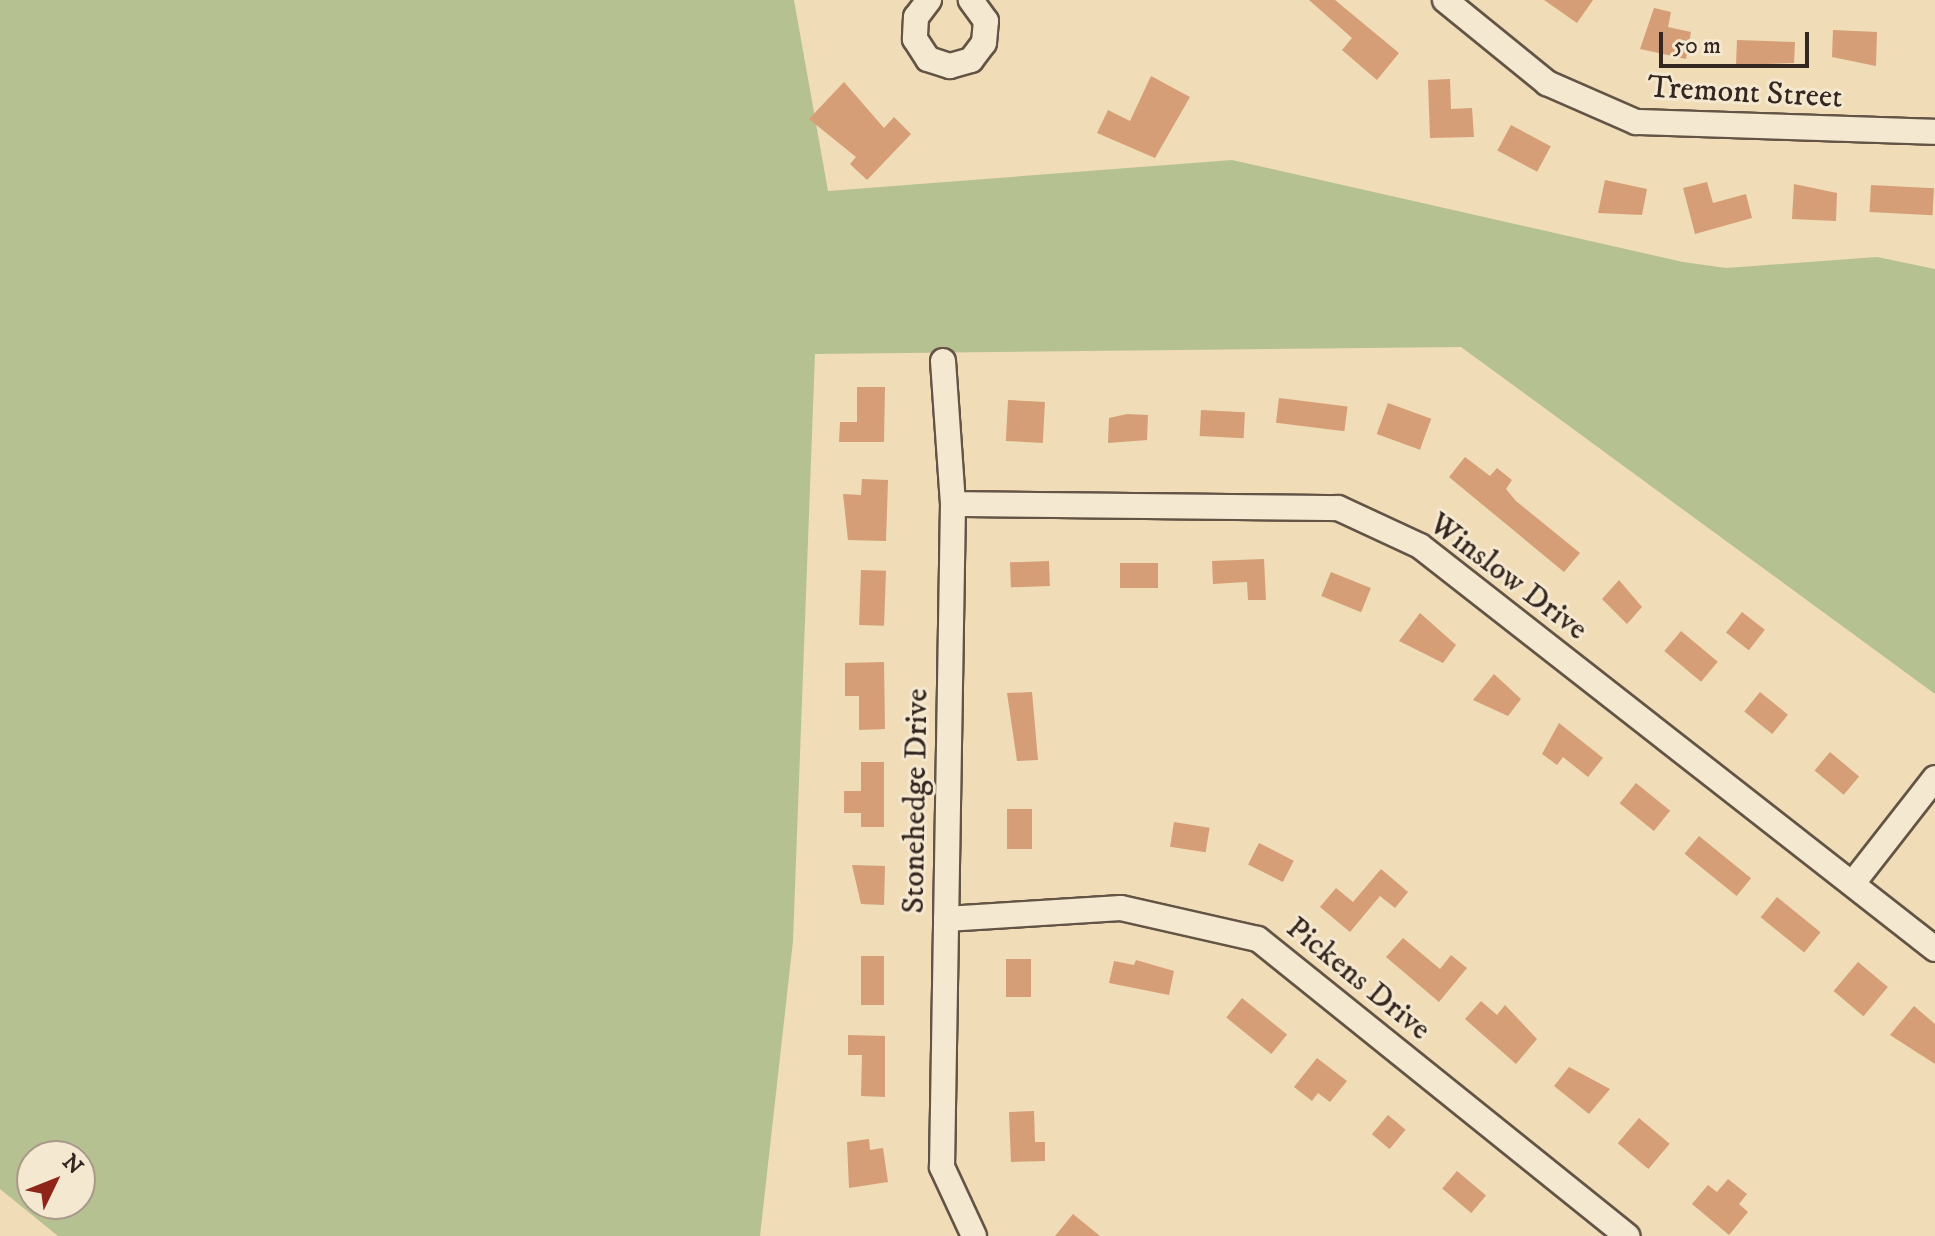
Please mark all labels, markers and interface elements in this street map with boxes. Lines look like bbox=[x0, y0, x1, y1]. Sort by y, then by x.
scale bar bbox=[1663, 16, 1813, 66]
text: 50 m bbox=[1673, 31, 1721, 61]
street label: Tremont Street bbox=[1647, 69, 1843, 117]
street label: Winslow Drive bbox=[1421, 505, 1595, 649]
street label: Stonehedge Drive bbox=[895, 688, 937, 914]
street label: Pickens Drive bbox=[1278, 909, 1438, 1049]
north arrow bbox=[16, 1140, 96, 1220]
text: N bbox=[56, 1149, 88, 1180]

